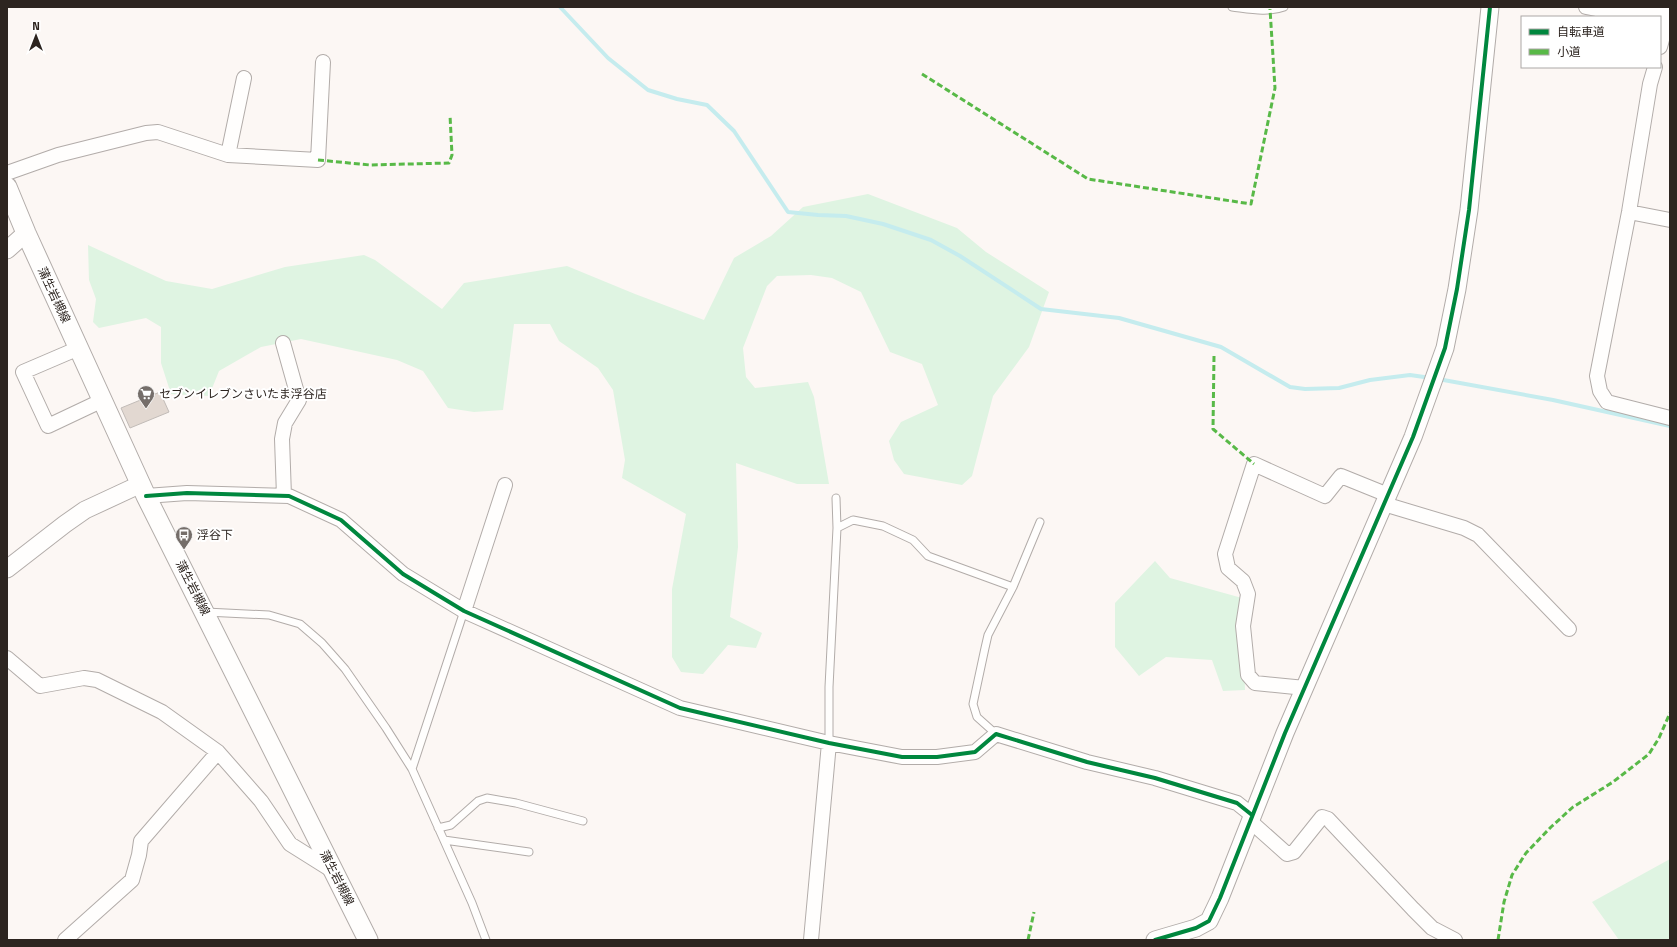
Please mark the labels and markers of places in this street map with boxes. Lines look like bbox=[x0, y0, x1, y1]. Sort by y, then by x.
supermarket icon: セブンイレブンさいたま浮谷店 bbox=[136, 384, 156, 409]
place label: セブンイレブンさいたま浮谷店 bbox=[159, 384, 327, 403]
bus stop icon: 浮谷下 bbox=[174, 525, 194, 550]
place label: 浮谷下 bbox=[197, 525, 233, 544]

